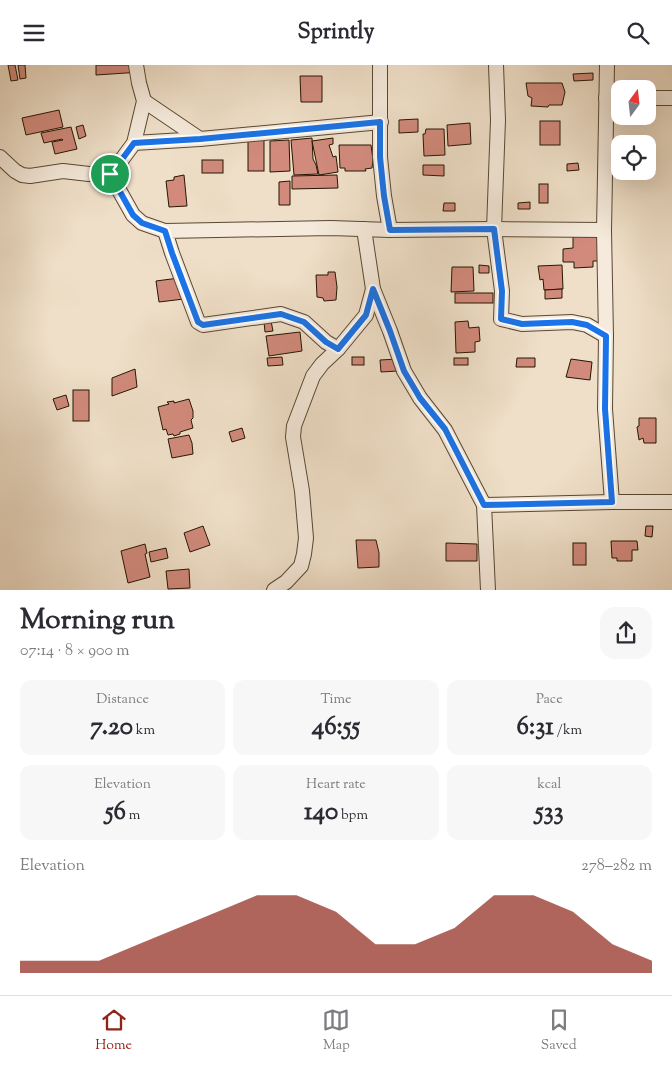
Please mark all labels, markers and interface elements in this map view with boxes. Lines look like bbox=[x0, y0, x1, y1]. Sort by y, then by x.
text: Sprintly bbox=[297, 17, 375, 49]
icon: menu bbox=[20, 19, 48, 47]
icon: search bbox=[624, 19, 652, 47]
north arrow bbox=[611, 80, 656, 125]
map controls bbox=[611, 80, 656, 180]
button: locate bbox=[611, 135, 656, 180]
pin bbox=[89, 153, 131, 195]
icon: arrive bbox=[96, 160, 124, 188]
text: Morning run bbox=[20, 601, 175, 641]
button: share bbox=[600, 607, 652, 659]
text: 07:14 · 8 × 900 m bbox=[20, 640, 130, 663]
text: Distance bbox=[96, 690, 149, 710]
text: Time bbox=[320, 690, 352, 710]
text: Pace bbox=[536, 690, 563, 710]
text: 7.20 bbox=[90, 710, 133, 746]
text: 46:55 bbox=[312, 710, 360, 746]
text: 6:31 bbox=[517, 710, 554, 746]
text: km bbox=[133, 721, 155, 741]
text: /km bbox=[554, 721, 582, 741]
text: Elevation bbox=[94, 775, 151, 795]
text: Heart rate bbox=[306, 775, 366, 795]
text: kcal bbox=[537, 775, 561, 795]
text: 56 bbox=[105, 795, 126, 831]
text: 140 bbox=[304, 795, 338, 831]
text: 533 bbox=[535, 795, 564, 831]
text: m bbox=[126, 806, 140, 826]
text: bpm bbox=[338, 806, 368, 826]
text: Elevation bbox=[20, 855, 85, 878]
text: 278–282 m bbox=[581, 855, 652, 878]
tab: Home bbox=[95, 1006, 132, 1056]
tab: Map bbox=[322, 1006, 350, 1056]
tab: Saved bbox=[541, 1006, 577, 1056]

